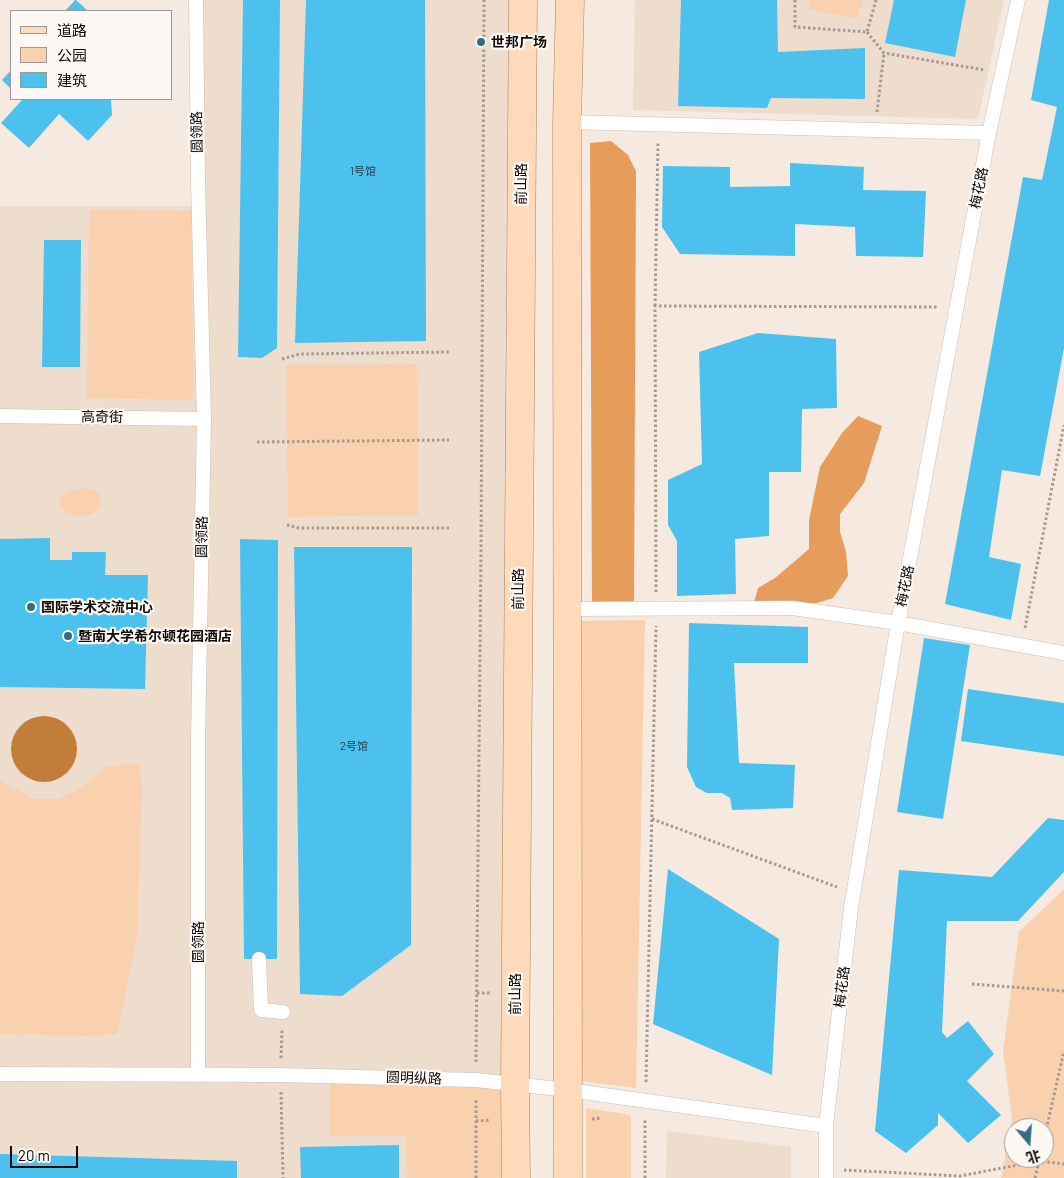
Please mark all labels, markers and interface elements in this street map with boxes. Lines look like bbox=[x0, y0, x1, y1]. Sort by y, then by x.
legend bbox=[10, 10, 172, 100]
text: 道路 bbox=[57, 21, 87, 39]
place label: 世邦广场 bbox=[491, 34, 547, 50]
marker: 世邦广场 bbox=[475, 36, 487, 48]
text: 公园 bbox=[57, 46, 87, 64]
text: 建筑 bbox=[57, 71, 87, 89]
street label: 圆领路 bbox=[188, 111, 206, 153]
street label: 前山路 bbox=[513, 163, 529, 205]
house number: 1号馆 bbox=[350, 164, 376, 178]
street label: 梅花路 bbox=[967, 166, 991, 210]
street label: 高奇街 bbox=[81, 408, 123, 426]
street label: 圆领路 bbox=[193, 516, 211, 558]
street label: 梅花路 bbox=[893, 564, 917, 608]
street label: 前山路 bbox=[510, 568, 526, 610]
place label: 国际学术交流中心 bbox=[41, 599, 153, 615]
marker: 国际学术交流中心 bbox=[25, 601, 37, 613]
place label: 暨南大学希尔顿花园酒店 bbox=[78, 628, 232, 644]
marker: 暨南大学希尔顿花园酒店 bbox=[62, 630, 74, 642]
house number: 2号馆 bbox=[340, 739, 368, 753]
street label: 圆领路 bbox=[190, 921, 206, 963]
street label: 梅花路 bbox=[831, 965, 853, 1009]
street label: 前山路 bbox=[507, 973, 523, 1015]
street label: 圆明纵路 bbox=[386, 1069, 442, 1087]
north arrow bbox=[1004, 1118, 1054, 1168]
scale bar bbox=[12, 1136, 80, 1168]
text: 20 m bbox=[18, 1146, 50, 1164]
text: 北 bbox=[1024, 1147, 1043, 1167]

